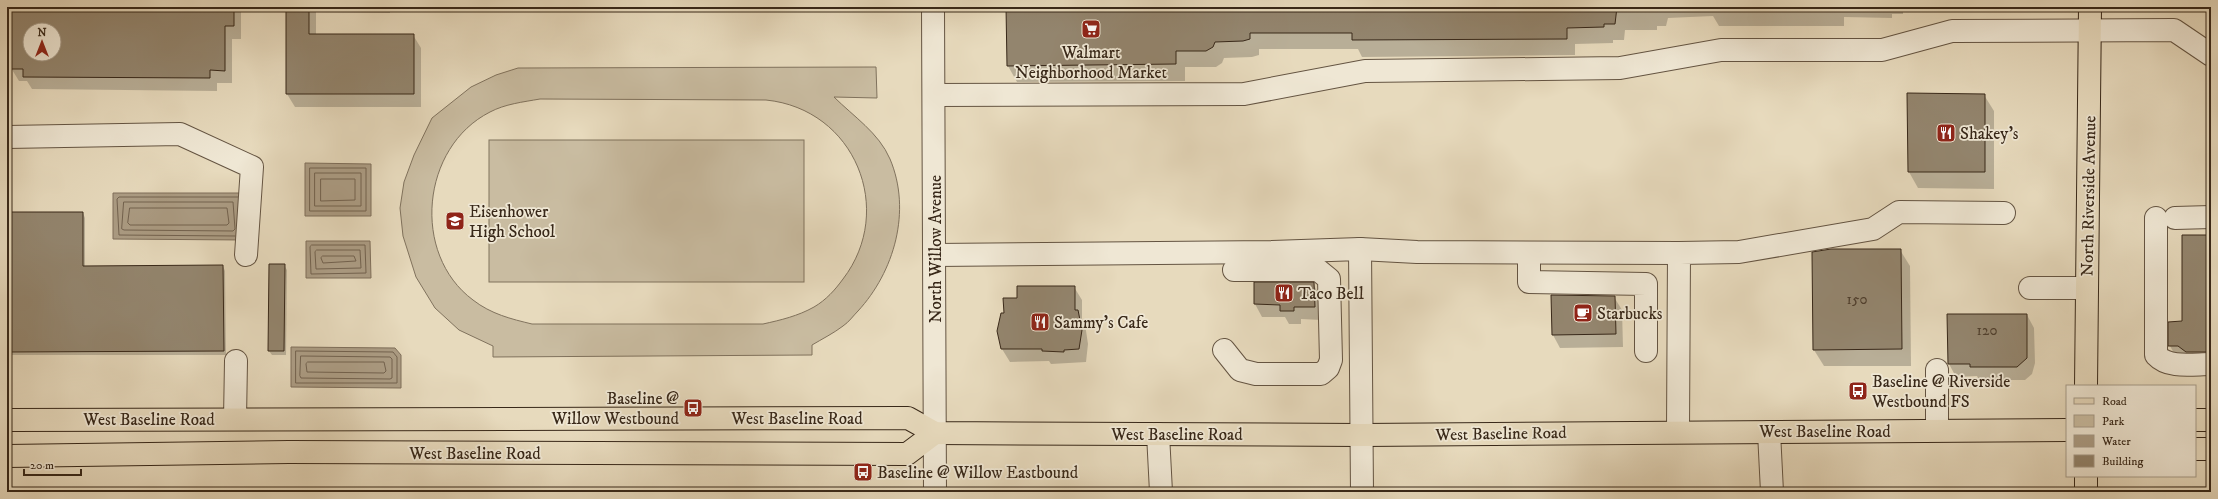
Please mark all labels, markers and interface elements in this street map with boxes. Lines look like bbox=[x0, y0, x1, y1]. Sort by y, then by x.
supermarket icon: Walmart Neighborhood Market bbox=[1080, 18, 1102, 40]
north arrow bbox=[22, 22, 62, 62]
text: N bbox=[37, 26, 47, 40]
place label: Walmart Neighborhood Market bbox=[1015, 42, 1168, 84]
street label: North Riverside Avenue bbox=[2077, 115, 2101, 277]
restaurant icon: Shakey's bbox=[1935, 122, 1957, 144]
place label: Shakey's bbox=[1960, 123, 2019, 145]
street label: North Willow Avenue bbox=[925, 175, 947, 323]
place label: Eisenhower High School bbox=[469, 201, 555, 243]
school or university icon: Eisenhower High School bbox=[444, 210, 466, 232]
restaurant icon: Taco Bell bbox=[1273, 282, 1295, 304]
place label: Taco Bell bbox=[1298, 283, 1364, 305]
house number: 150 bbox=[1847, 290, 1867, 309]
cafe icon: Starbucks bbox=[1572, 302, 1594, 324]
place label: Starbucks bbox=[1597, 303, 1663, 325]
restaurant icon: Sammy's Cafe bbox=[1029, 311, 1051, 333]
place label: Sammy's Cafe bbox=[1054, 312, 1148, 334]
house number: 120 bbox=[1977, 321, 1997, 340]
place label: Baseline @ Riverside Westbound FS bbox=[1871, 371, 2010, 413]
bus stop icon: Baseline @ Riverside Westbound FS bbox=[1847, 380, 1869, 402]
legend bbox=[2066, 385, 2196, 477]
place label: Baseline @ Willow Westbound bbox=[550, 388, 680, 430]
text: Road bbox=[2102, 394, 2127, 409]
bus stop icon: Baseline @ Willow Westbound bbox=[682, 397, 704, 419]
street label: West Baseline Road bbox=[730, 408, 863, 430]
street label: West Baseline Road bbox=[82, 409, 215, 431]
text: Park bbox=[2102, 414, 2124, 429]
street label: West Baseline Road bbox=[1758, 421, 1891, 443]
street label: West Baseline Road bbox=[1434, 422, 1567, 446]
street label: West Baseline Road bbox=[1110, 424, 1243, 446]
text: Water bbox=[2101, 434, 2131, 449]
street label: West Baseline Road bbox=[408, 443, 541, 465]
scale bar bbox=[24, 451, 81, 477]
text: Building bbox=[2102, 454, 2143, 469]
text: 20 m bbox=[30, 458, 54, 473]
bus stop icon: Baseline @ Willow Eastbound bbox=[852, 461, 874, 483]
place label: Baseline @ Willow Eastbound bbox=[877, 462, 1079, 484]

